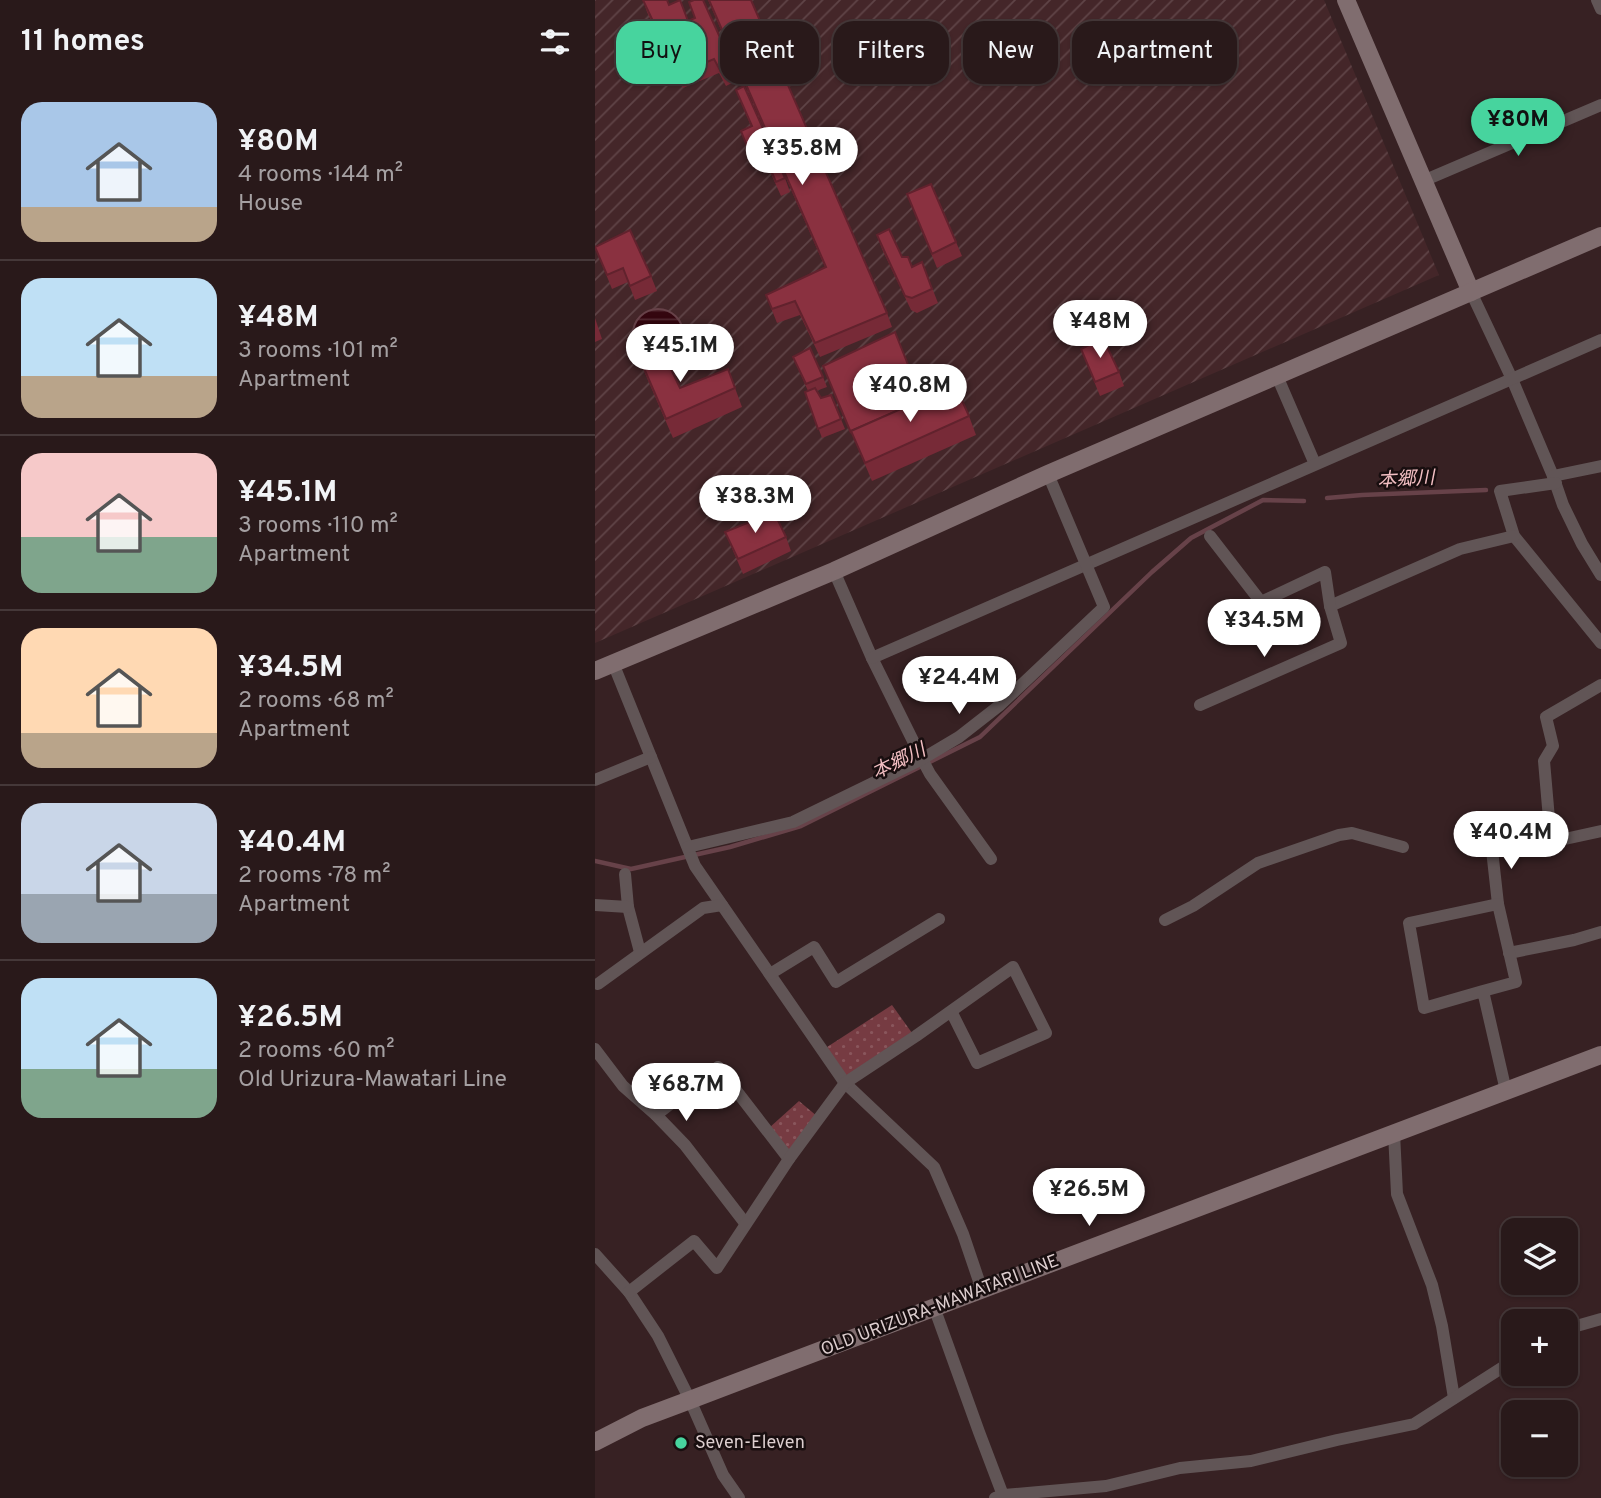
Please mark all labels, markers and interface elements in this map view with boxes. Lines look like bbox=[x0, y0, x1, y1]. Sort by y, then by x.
chip: Buy bbox=[616, 21, 706, 84]
chip: Rent bbox=[720, 21, 819, 84]
chip: Filters bbox=[833, 21, 949, 84]
chip: New bbox=[963, 21, 1058, 84]
chip: Apartment bbox=[1072, 21, 1237, 84]
icon: filters bbox=[536, 23, 574, 61]
text: 11 homes bbox=[21, 24, 145, 61]
pin: ¥80M bbox=[1477, 99, 1559, 158]
text: ¥80M bbox=[1487, 106, 1549, 135]
text: ¥80M bbox=[238, 124, 319, 161]
pin: ¥35.8M bbox=[745, 128, 859, 187]
icon: home bbox=[77, 130, 161, 214]
text: ¥35.8M bbox=[762, 135, 842, 164]
text: 4 rooms · 144 m² bbox=[238, 161, 403, 190]
text: House bbox=[238, 190, 303, 219]
text: ¥48M bbox=[238, 300, 319, 337]
pin: ¥48M bbox=[1059, 300, 1141, 360]
icon: home bbox=[77, 306, 161, 390]
text: ¥48M bbox=[1069, 308, 1131, 337]
pin: ¥45.1M bbox=[623, 324, 737, 384]
text: ¥45.1M bbox=[642, 332, 718, 361]
text: 3 rooms · 101 m² bbox=[238, 337, 398, 366]
pin: ¥40.8M bbox=[853, 364, 967, 424]
text: Apartment bbox=[238, 366, 350, 395]
text: ¥40.8M bbox=[869, 372, 951, 401]
water label: 本郷川 bbox=[1377, 466, 1437, 493]
text: ¥45.1M bbox=[238, 475, 337, 512]
pin: ¥38.3M bbox=[698, 476, 812, 535]
icon: home bbox=[77, 481, 161, 565]
text: ¥38.3M bbox=[715, 483, 795, 512]
text: 3 rooms · 110 m² bbox=[238, 512, 398, 541]
text: Apartment bbox=[238, 541, 350, 570]
pin: ¥34.5M bbox=[1207, 600, 1321, 659]
text: ¥34.5M bbox=[1224, 607, 1304, 636]
text: ¥34.5M bbox=[238, 650, 343, 687]
icon: home bbox=[77, 656, 161, 740]
pin: ¥24.4M bbox=[902, 656, 1016, 716]
text: ¥24.4M bbox=[918, 664, 1000, 693]
text: 2 rooms · 68 m² bbox=[238, 687, 394, 716]
text: Apartment bbox=[238, 716, 350, 745]
water label: 本郷川 bbox=[868, 738, 932, 785]
pin: ¥40.4M bbox=[1454, 812, 1568, 871]
text: ¥40.4M bbox=[1470, 819, 1552, 848]
text: ¥40.4M bbox=[238, 825, 346, 862]
icon: home bbox=[77, 831, 161, 915]
text: 2 rooms · 78 m² bbox=[238, 862, 391, 891]
text: Apartment bbox=[238, 891, 350, 920]
text: ¥26.5M bbox=[238, 1000, 343, 1037]
icon: home bbox=[77, 1006, 161, 1090]
text: 2 rooms · 60 m² bbox=[238, 1037, 395, 1066]
pin: ¥68.7M bbox=[629, 1064, 743, 1123]
text: Old Urizura-Mawatari Line bbox=[238, 1066, 507, 1095]
text: ¥68.7M bbox=[648, 1071, 724, 1100]
pin: ¥26.5M bbox=[1032, 1168, 1146, 1228]
text: ¥26.5M bbox=[1049, 1176, 1129, 1205]
map controls bbox=[1501, 1218, 1578, 1477]
button: layers bbox=[1501, 1218, 1578, 1295]
street label: OLD URIZURA-MAWATARI LINE bbox=[818, 1250, 1062, 1362]
button: + bbox=[1501, 1309, 1578, 1386]
button: − bbox=[1501, 1400, 1578, 1477]
place label: Seven-Eleven bbox=[695, 1432, 805, 1455]
marker: Seven-Eleven bbox=[673, 1435, 689, 1451]

